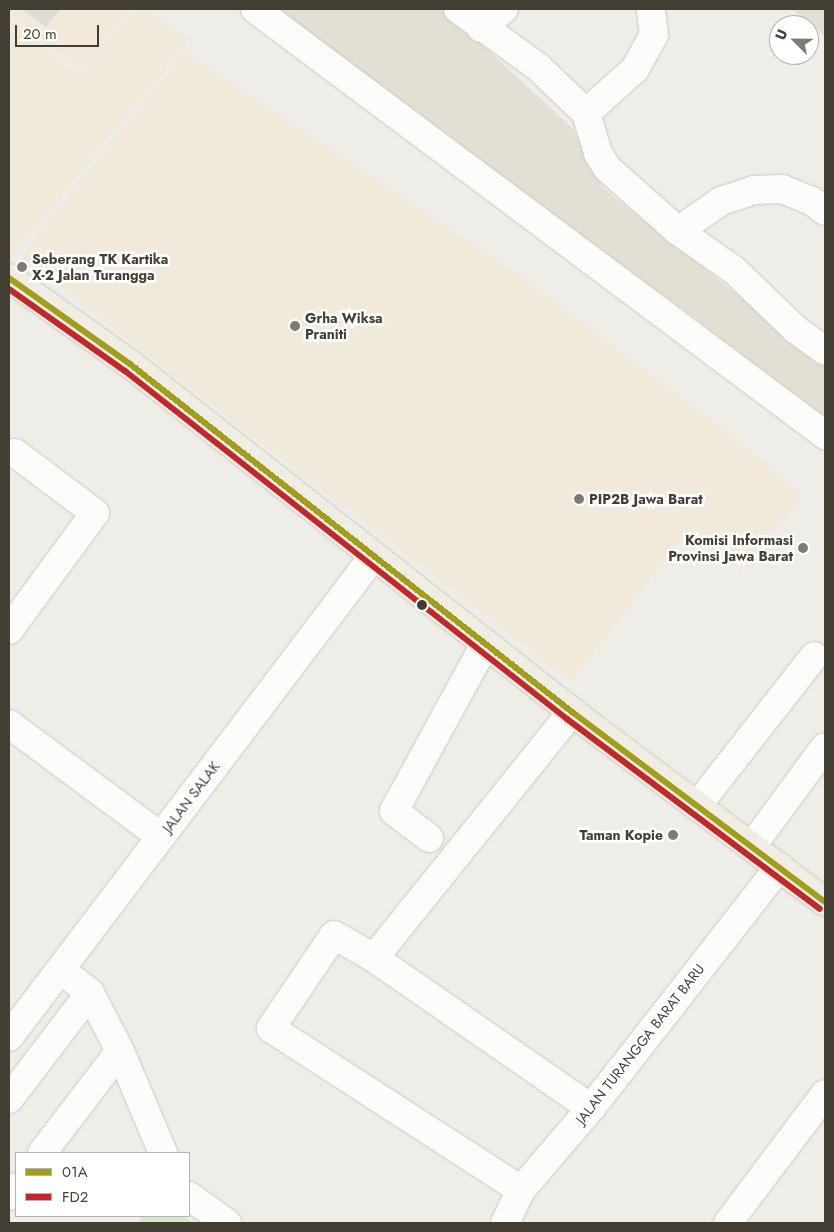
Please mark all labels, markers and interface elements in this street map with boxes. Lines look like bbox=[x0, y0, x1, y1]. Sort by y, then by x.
scale bar bbox=[18, 15, 101, 47]
north arrow bbox=[769, 15, 819, 65]
text: 20 m bbox=[23, 23, 57, 45]
text: U bbox=[770, 26, 792, 43]
place label: Seberang TK Kartika X-2 Jalan Turangga bbox=[32, 251, 168, 284]
marker: Seberang TK Kartika X-2 Jalan Turangga bbox=[16, 261, 28, 273]
place label: Grha Wiksa Praniti bbox=[305, 310, 383, 342]
marker: Grha Wiksa Praniti bbox=[289, 320, 301, 332]
place label: PIP2B Jawa Barat bbox=[589, 491, 703, 507]
marker: PIP2B Jawa Barat bbox=[573, 493, 585, 505]
place label: Komisi Informasi Provinsi Jawa Barat bbox=[668, 532, 793, 564]
marker: Komisi Informasi Provinsi Jawa Barat bbox=[797, 542, 809, 554]
unlabelled marker bbox=[417, 600, 427, 610]
street label: JALAN SALAK bbox=[159, 758, 223, 836]
place label: Taman Kopie bbox=[580, 827, 663, 843]
marker: Taman Kopie bbox=[667, 829, 679, 841]
street label: JALAN TURANGGA BARAT BARU bbox=[572, 961, 708, 1127]
legend bbox=[15, 1152, 190, 1217]
text: 01A bbox=[62, 1161, 88, 1183]
text: FD2 bbox=[62, 1186, 88, 1208]

